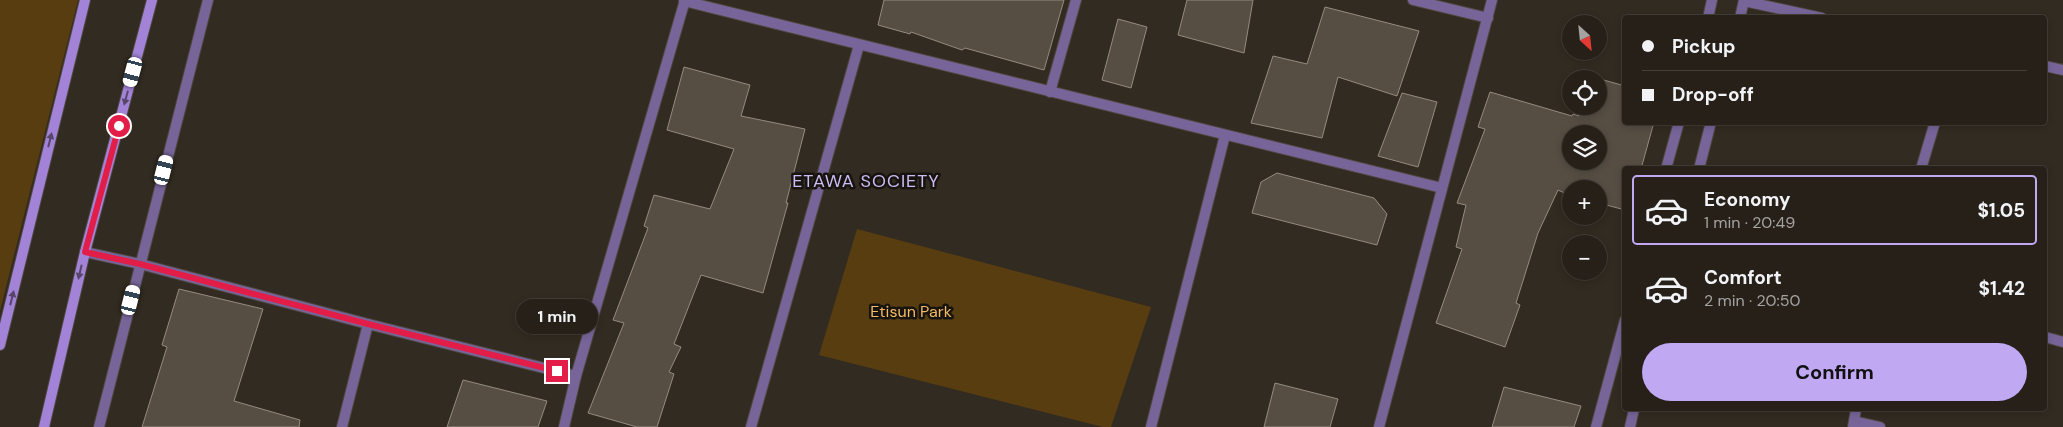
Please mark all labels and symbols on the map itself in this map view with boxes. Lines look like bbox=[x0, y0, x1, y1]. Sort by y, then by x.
north arrow bbox=[1562, 15, 1608, 60]
car bbox=[121, 56, 144, 88]
one-way arrow bbox=[122, 90, 130, 105]
route start bbox=[108, 115, 130, 137]
one-way arrow bbox=[47, 132, 55, 147]
car bbox=[153, 154, 174, 186]
district label: ETAWA SOCIETY bbox=[792, 169, 940, 193]
one-way arrow bbox=[76, 264, 84, 279]
car bbox=[120, 284, 141, 316]
one-way arrow bbox=[8, 290, 16, 305]
callout: 1 min bbox=[516, 298, 598, 334]
park label: Etisun Park bbox=[870, 301, 952, 322]
route end bbox=[546, 360, 568, 382]

